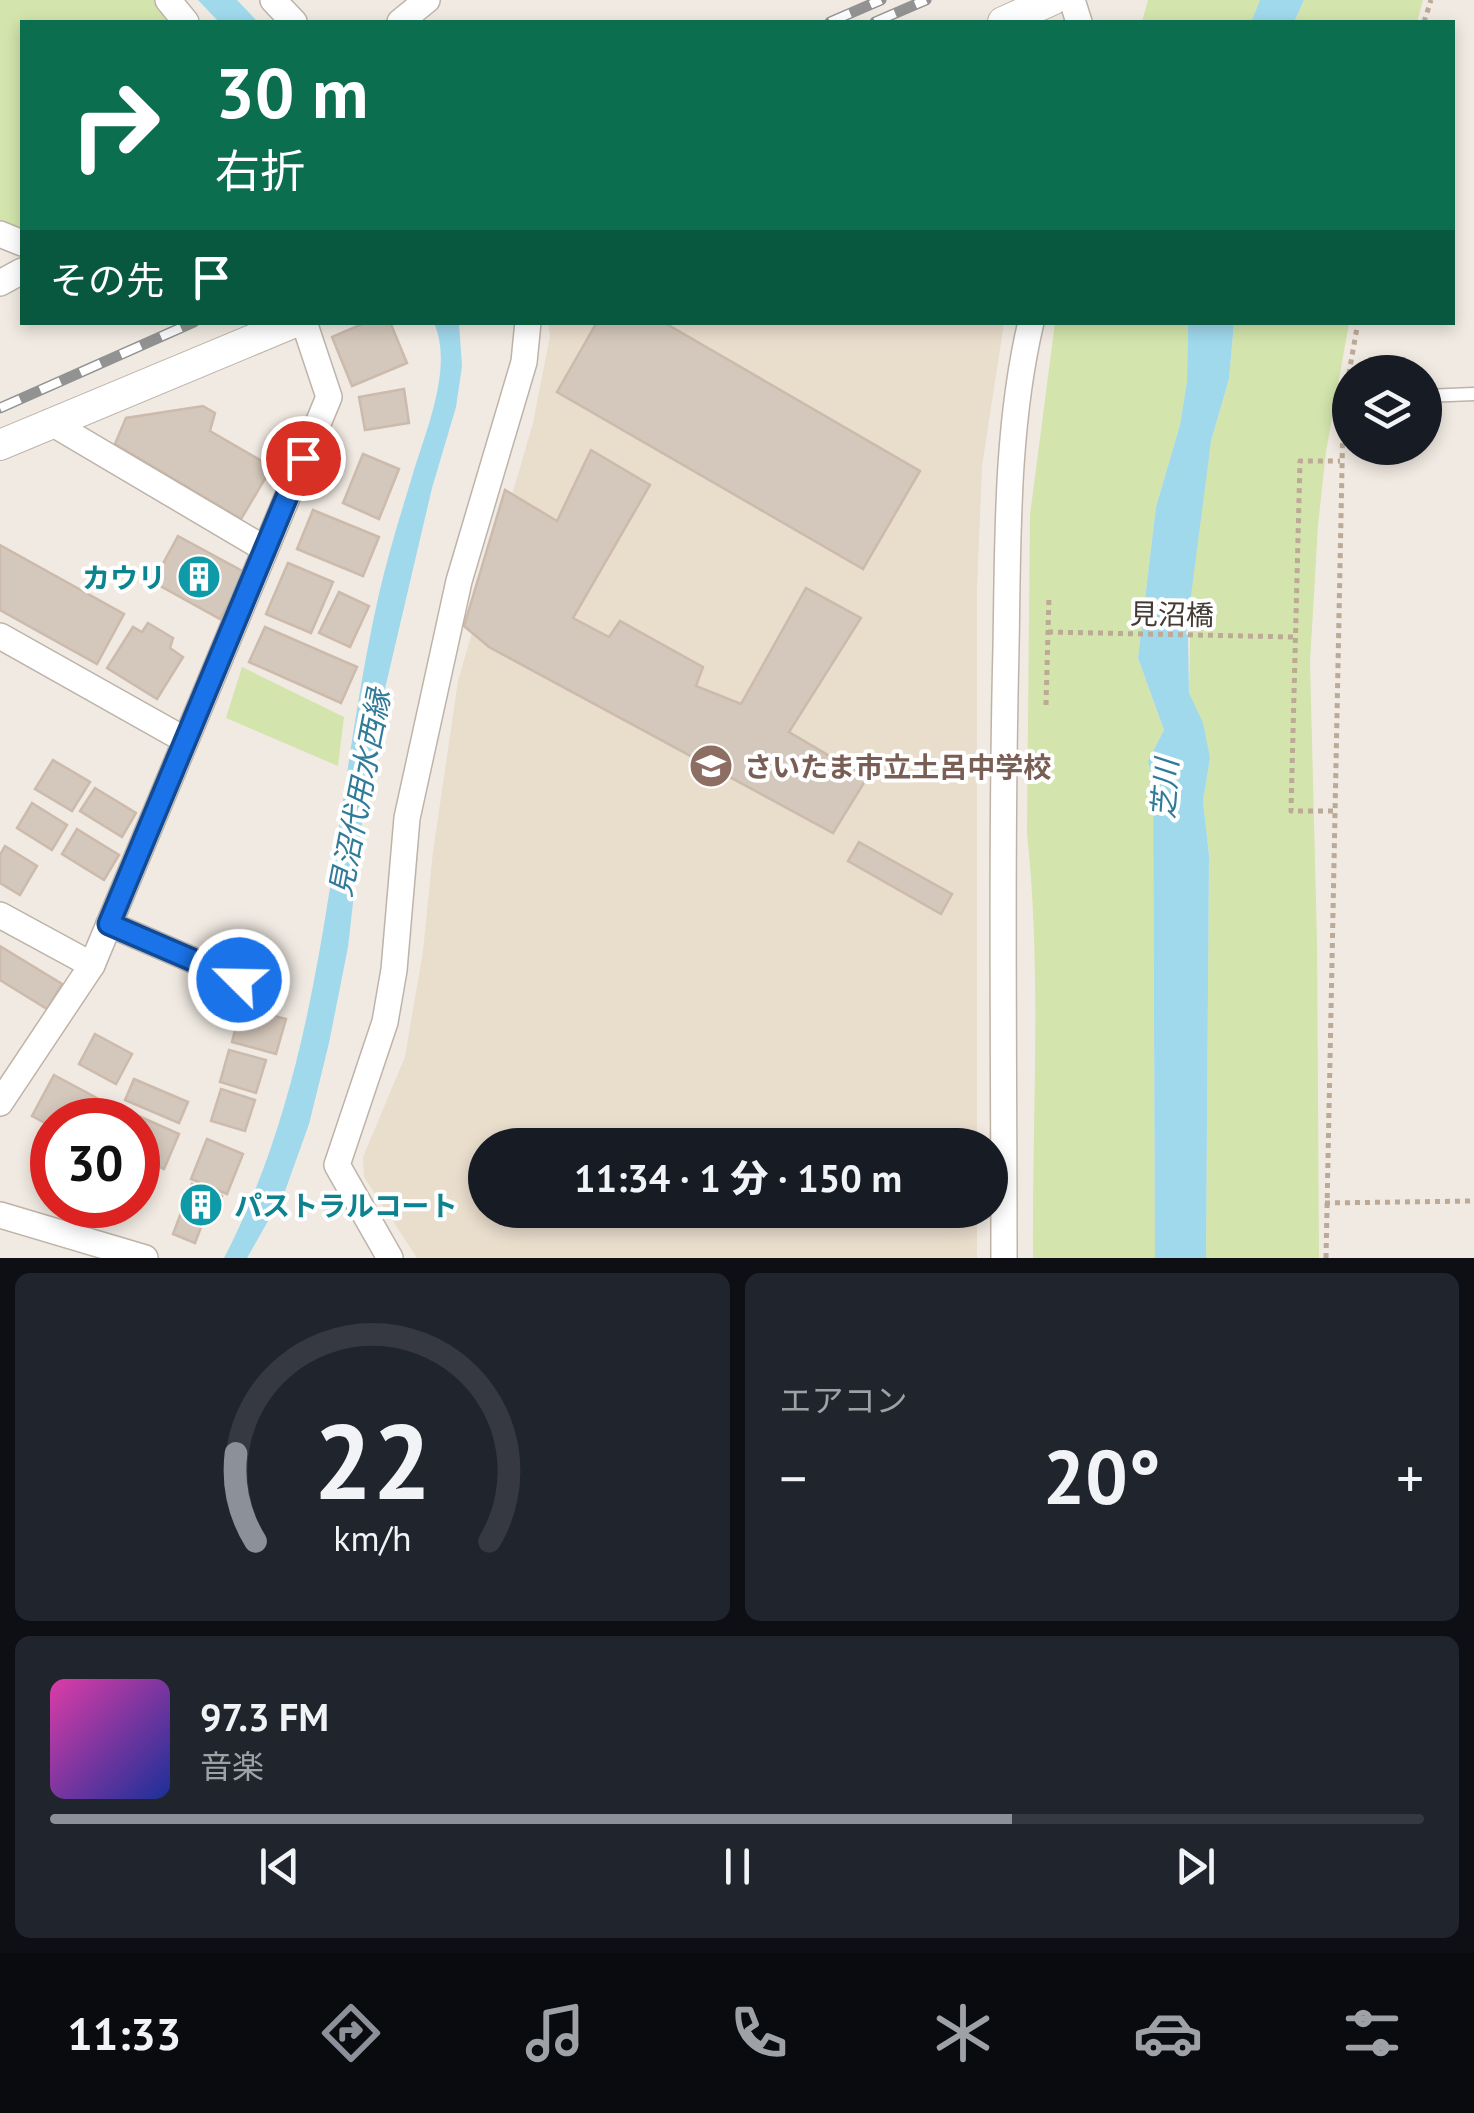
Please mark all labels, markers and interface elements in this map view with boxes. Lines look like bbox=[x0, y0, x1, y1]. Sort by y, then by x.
text: 30 m bbox=[215, 47, 368, 137]
icon: right bbox=[50, 60, 180, 190]
text: 右折 bbox=[215, 141, 305, 199]
icon: arrive bbox=[184, 250, 239, 305]
text: その先 bbox=[50, 255, 164, 304]
map controls bbox=[1332, 355, 1442, 465]
button: layers bbox=[1332, 355, 1442, 465]
pin bbox=[261, 416, 346, 501]
icon: arrive bbox=[276, 431, 331, 486]
building icon: カウリ bbox=[176, 554, 222, 600]
place label: カウリ bbox=[82, 559, 166, 596]
street label: 見沼橋 bbox=[1130, 595, 1214, 633]
water label: 見沼代用水西縁 bbox=[320, 683, 399, 900]
school or university icon: さいたま市立土呂中学校 bbox=[688, 743, 734, 789]
place label: さいたま市立土呂中学校 bbox=[744, 748, 1051, 785]
water label: 芝川 bbox=[1142, 755, 1186, 820]
position arrow bbox=[187, 928, 291, 1032]
speed limit sign: 30 bbox=[30, 1098, 160, 1228]
text: 11:34 · 1 分 · 150 m bbox=[574, 1153, 902, 1202]
building icon: パストラルコート bbox=[178, 1182, 224, 1228]
place label: パストラルコート bbox=[234, 1187, 457, 1224]
text: エアコン bbox=[780, 1379, 908, 1421]
text: 22 bbox=[313, 1393, 431, 1528]
text: 20° bbox=[1043, 1428, 1161, 1525]
text: − bbox=[780, 1442, 807, 1513]
text: + bbox=[1396, 1442, 1424, 1513]
text: km/h bbox=[333, 1515, 411, 1561]
text: 97.3 FM bbox=[200, 1692, 329, 1741]
text: 音楽 bbox=[200, 1745, 264, 1787]
icon: previous bbox=[252, 1839, 307, 1894]
icon: pause bbox=[710, 1839, 765, 1894]
icon: next bbox=[1168, 1839, 1223, 1894]
icon: directions bbox=[316, 1998, 386, 2068]
icon: music bbox=[520, 1998, 590, 2068]
icon: phone bbox=[724, 1998, 794, 2068]
icon: climate bbox=[928, 1998, 998, 2068]
icon: car bbox=[1133, 1998, 1203, 2068]
icon: filters bbox=[1337, 1998, 1407, 2068]
text: 11:33 bbox=[67, 2004, 181, 2062]

